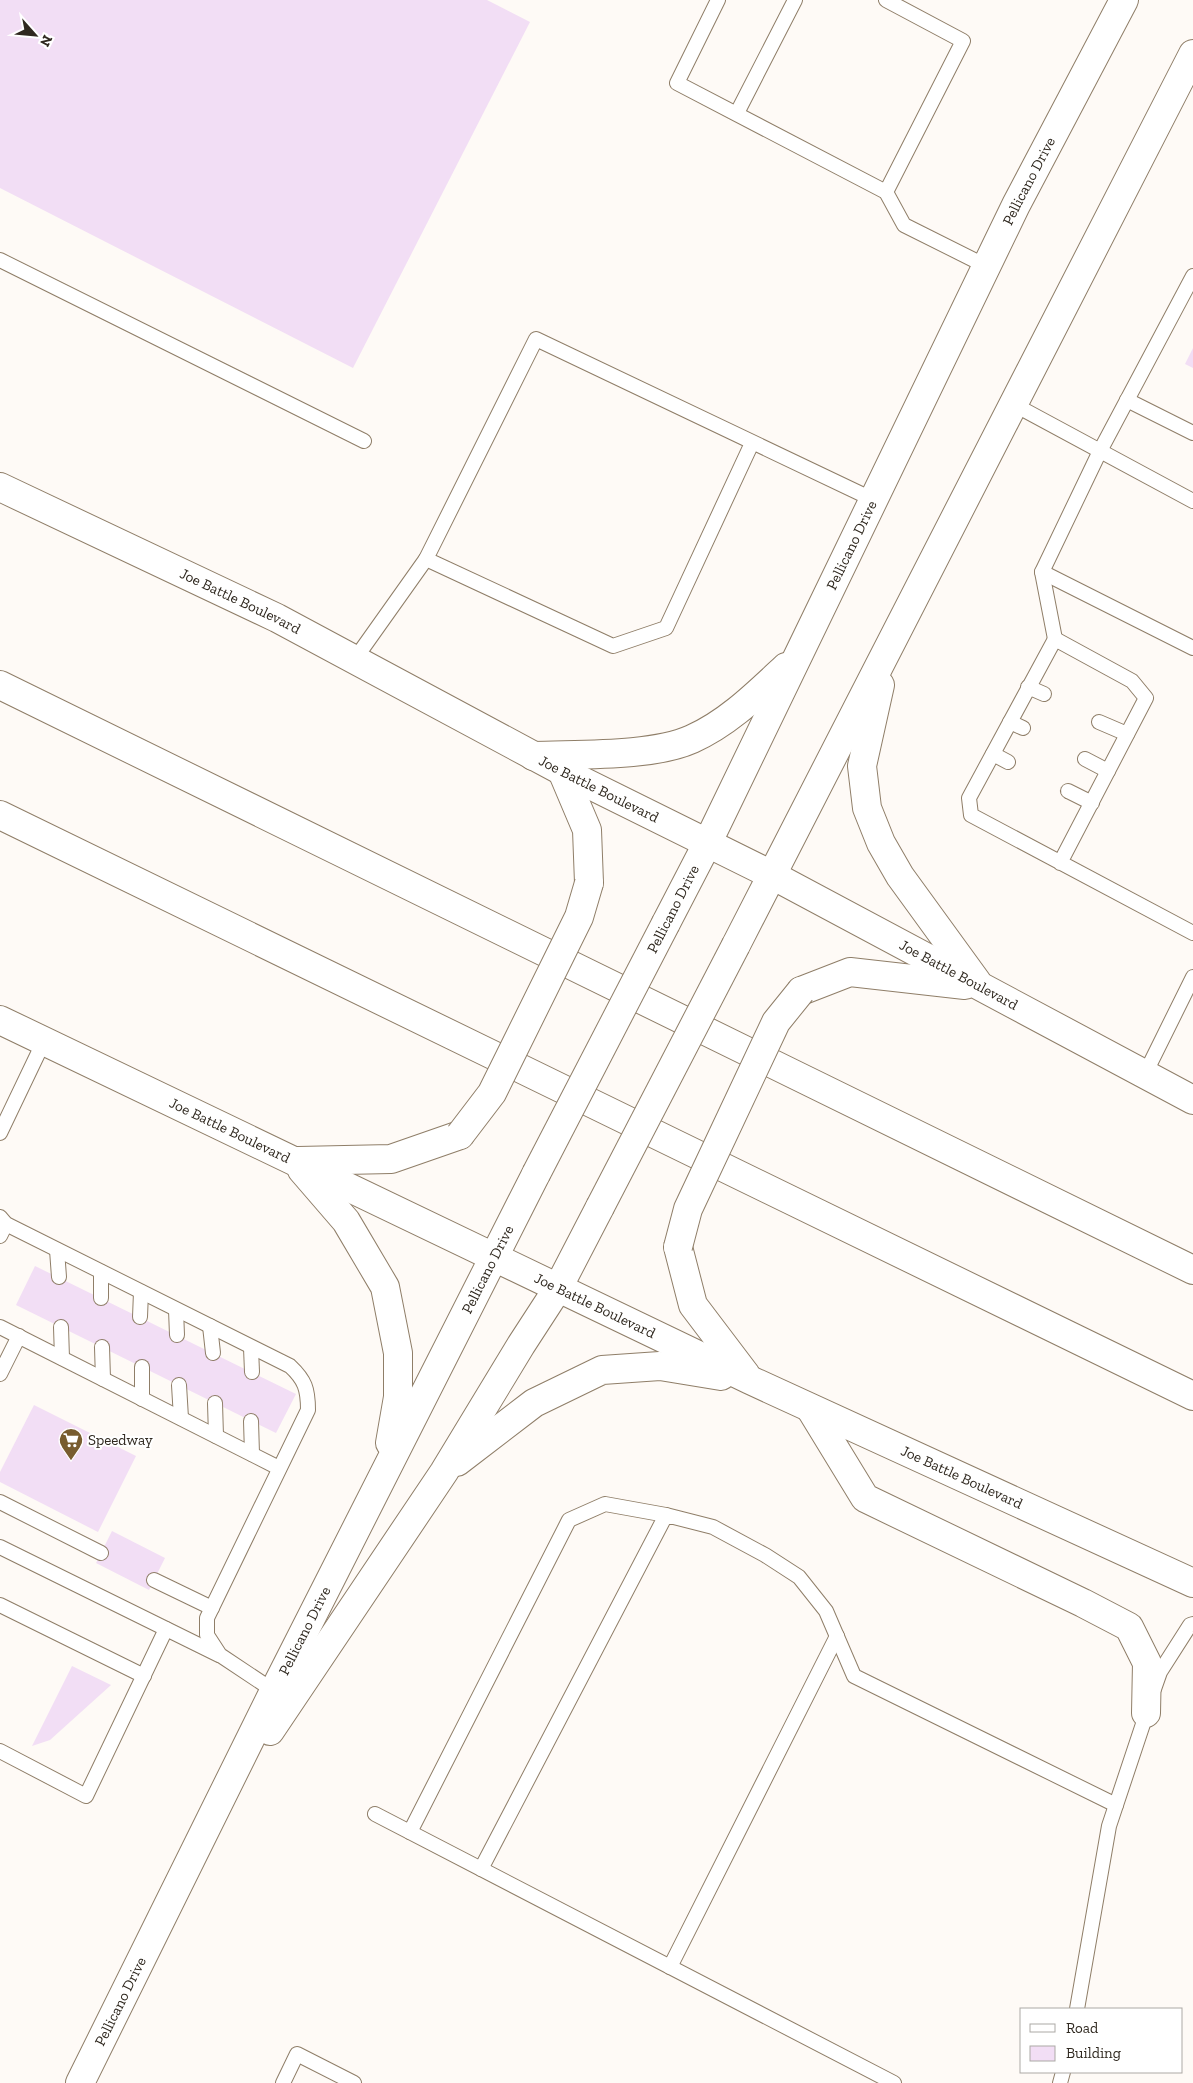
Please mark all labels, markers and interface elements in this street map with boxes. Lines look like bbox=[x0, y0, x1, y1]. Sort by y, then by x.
north arrow bbox=[10, 10, 60, 60]
text: N bbox=[36, 32, 56, 50]
street label: Pellicano Drive bbox=[999, 134, 1059, 228]
street label: Pellicano Drive bbox=[822, 498, 881, 593]
street label: Joe Battle Boulevard bbox=[177, 564, 304, 638]
street label: Joe Battle Boulevard bbox=[536, 751, 663, 827]
street label: Pellicano Drive bbox=[643, 862, 703, 956]
street label: Joe Battle Boulevard bbox=[896, 936, 1022, 1014]
street label: Joe Battle Boulevard bbox=[166, 1094, 294, 1167]
street label: Pellicano Drive bbox=[458, 1222, 518, 1317]
street label: Joe Battle Boulevard bbox=[532, 1269, 659, 1343]
supermarket icon: Speedway bbox=[58, 1427, 84, 1461]
place label: Speedway bbox=[88, 1431, 153, 1449]
street label: Joe Battle Boulevard bbox=[898, 1441, 1026, 1513]
street label: Pellicano Drive bbox=[275, 1583, 334, 1678]
street label: Pellicano Drive bbox=[91, 1954, 150, 2049]
legend bbox=[1020, 2008, 1183, 2073]
text: Road bbox=[1066, 2019, 1099, 2037]
text: Building bbox=[1066, 2044, 1121, 2062]

